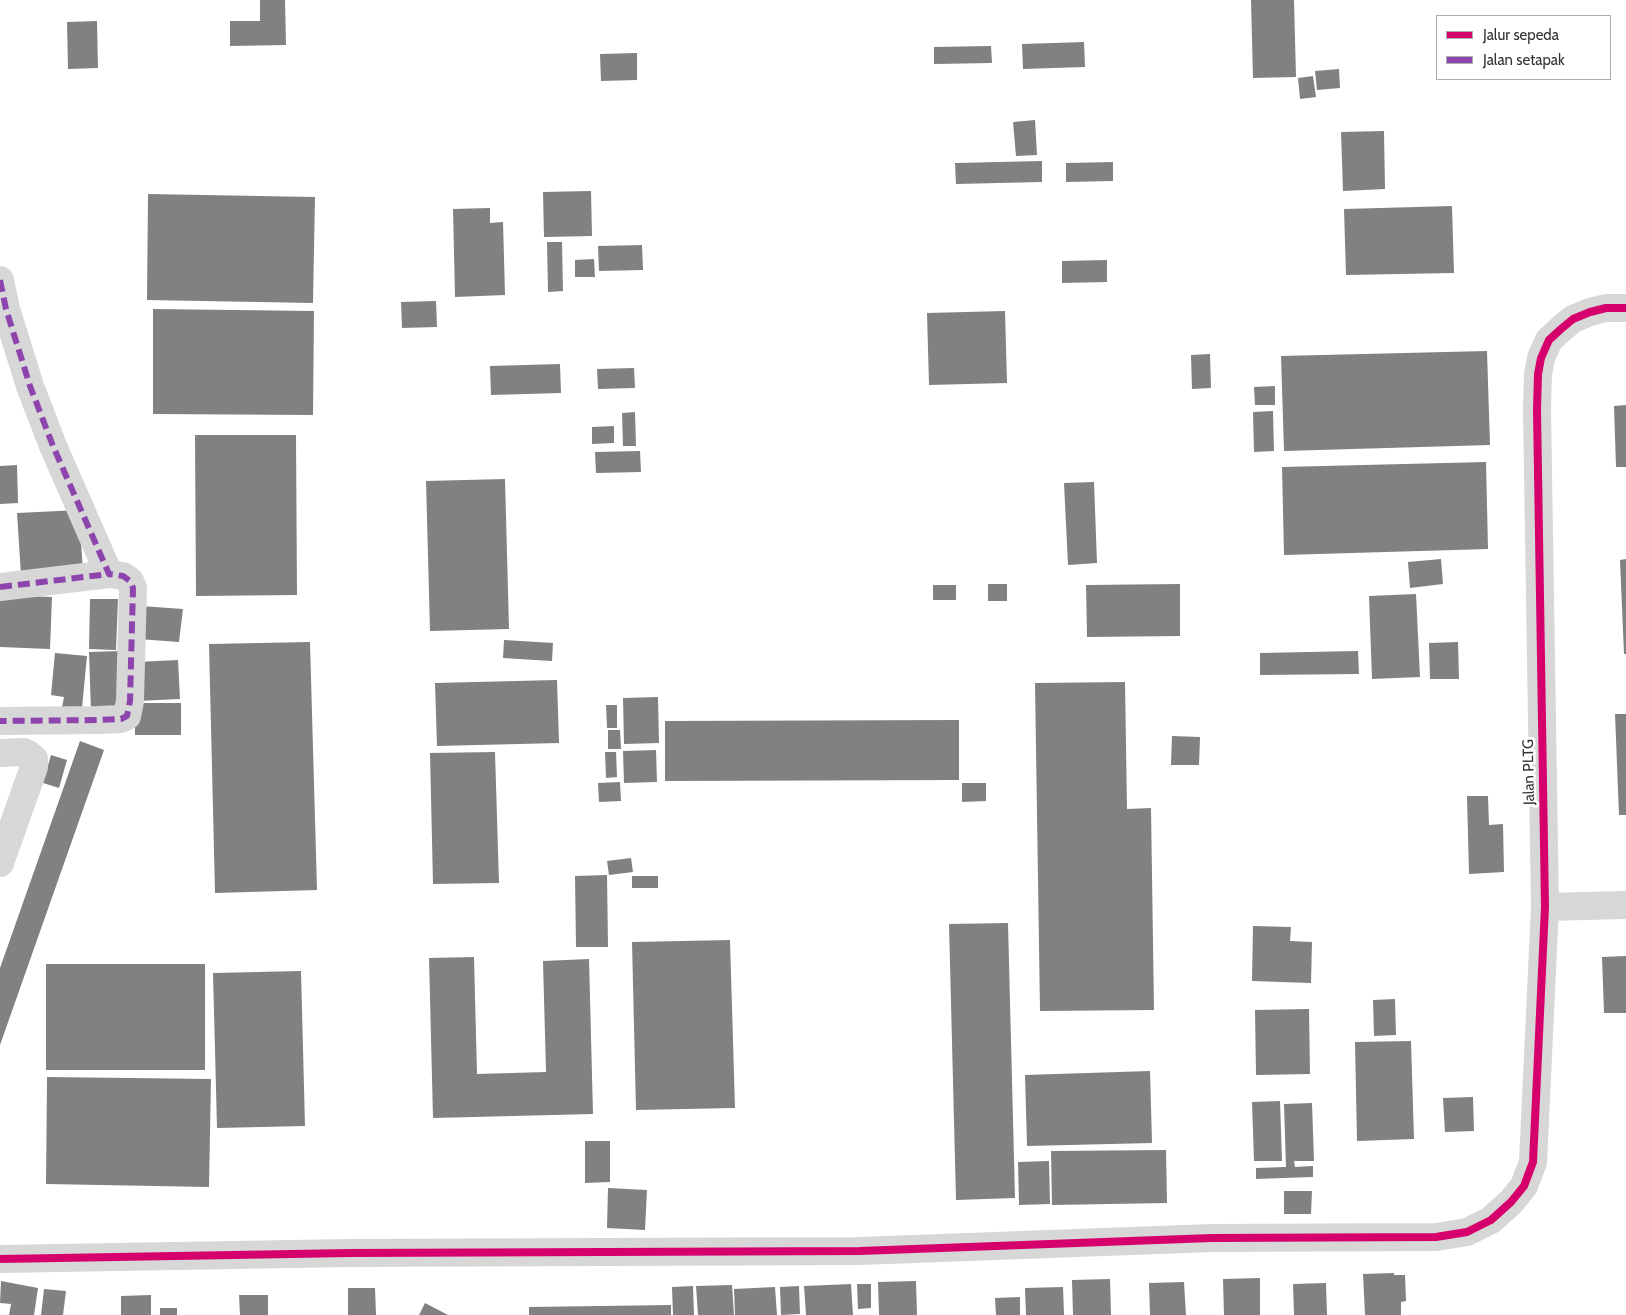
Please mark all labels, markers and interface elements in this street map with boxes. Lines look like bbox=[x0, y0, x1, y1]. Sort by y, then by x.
legend bbox=[1436, 15, 1611, 80]
text: Jalur sepeda bbox=[1483, 26, 1559, 44]
text: Jalan setapak bbox=[1483, 51, 1565, 69]
street label: Jalan PLTG bbox=[1519, 739, 1539, 805]

